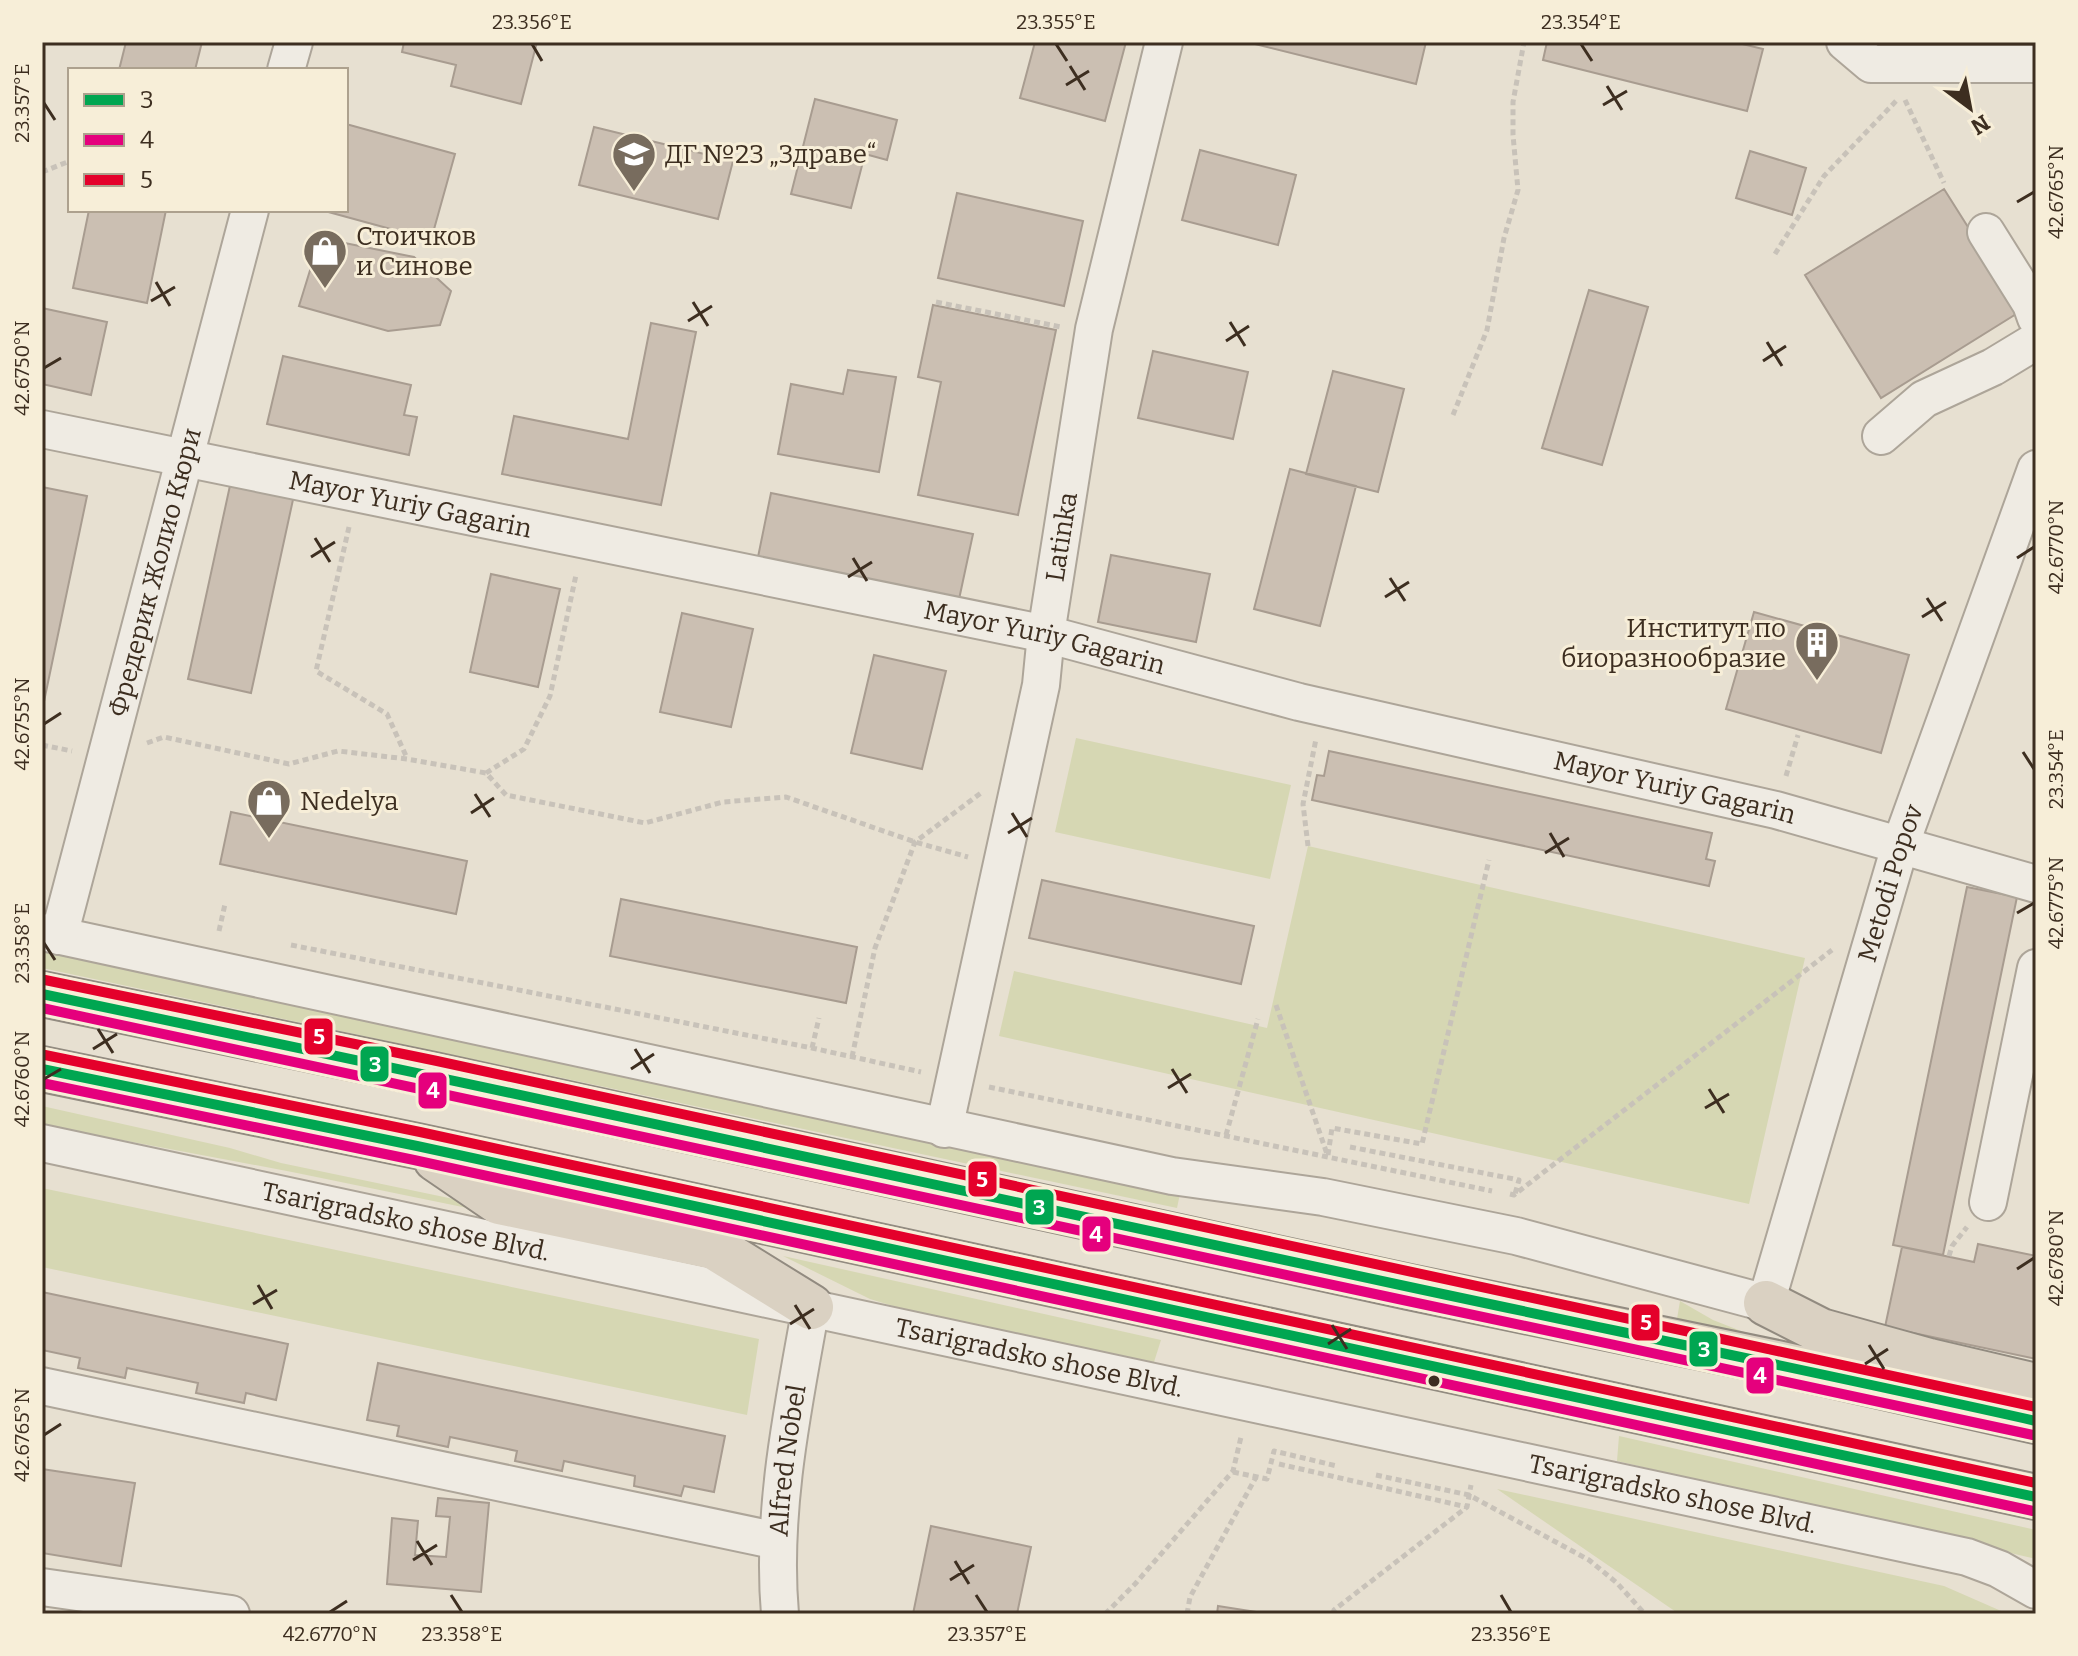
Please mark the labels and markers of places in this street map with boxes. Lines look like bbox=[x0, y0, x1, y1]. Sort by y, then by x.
school or university icon: ДГ №23 „Здраве“ bbox=[610, 130, 658, 193]
place label: ДГ №23 „Здраве“ bbox=[665, 139, 876, 170]
place label: Стоичков и Синове bbox=[356, 221, 476, 282]
shop icon: Стоичков и Синове bbox=[301, 227, 349, 290]
place label: Институт по биоразнообразие bbox=[1561, 613, 1786, 674]
building icon: Институт по биоразнообразие bbox=[1793, 619, 1841, 682]
shop icon: Nedelya bbox=[245, 777, 293, 840]
place label: Nedelya bbox=[300, 786, 399, 817]
unlabelled marker bbox=[1426, 1373, 1442, 1389]

